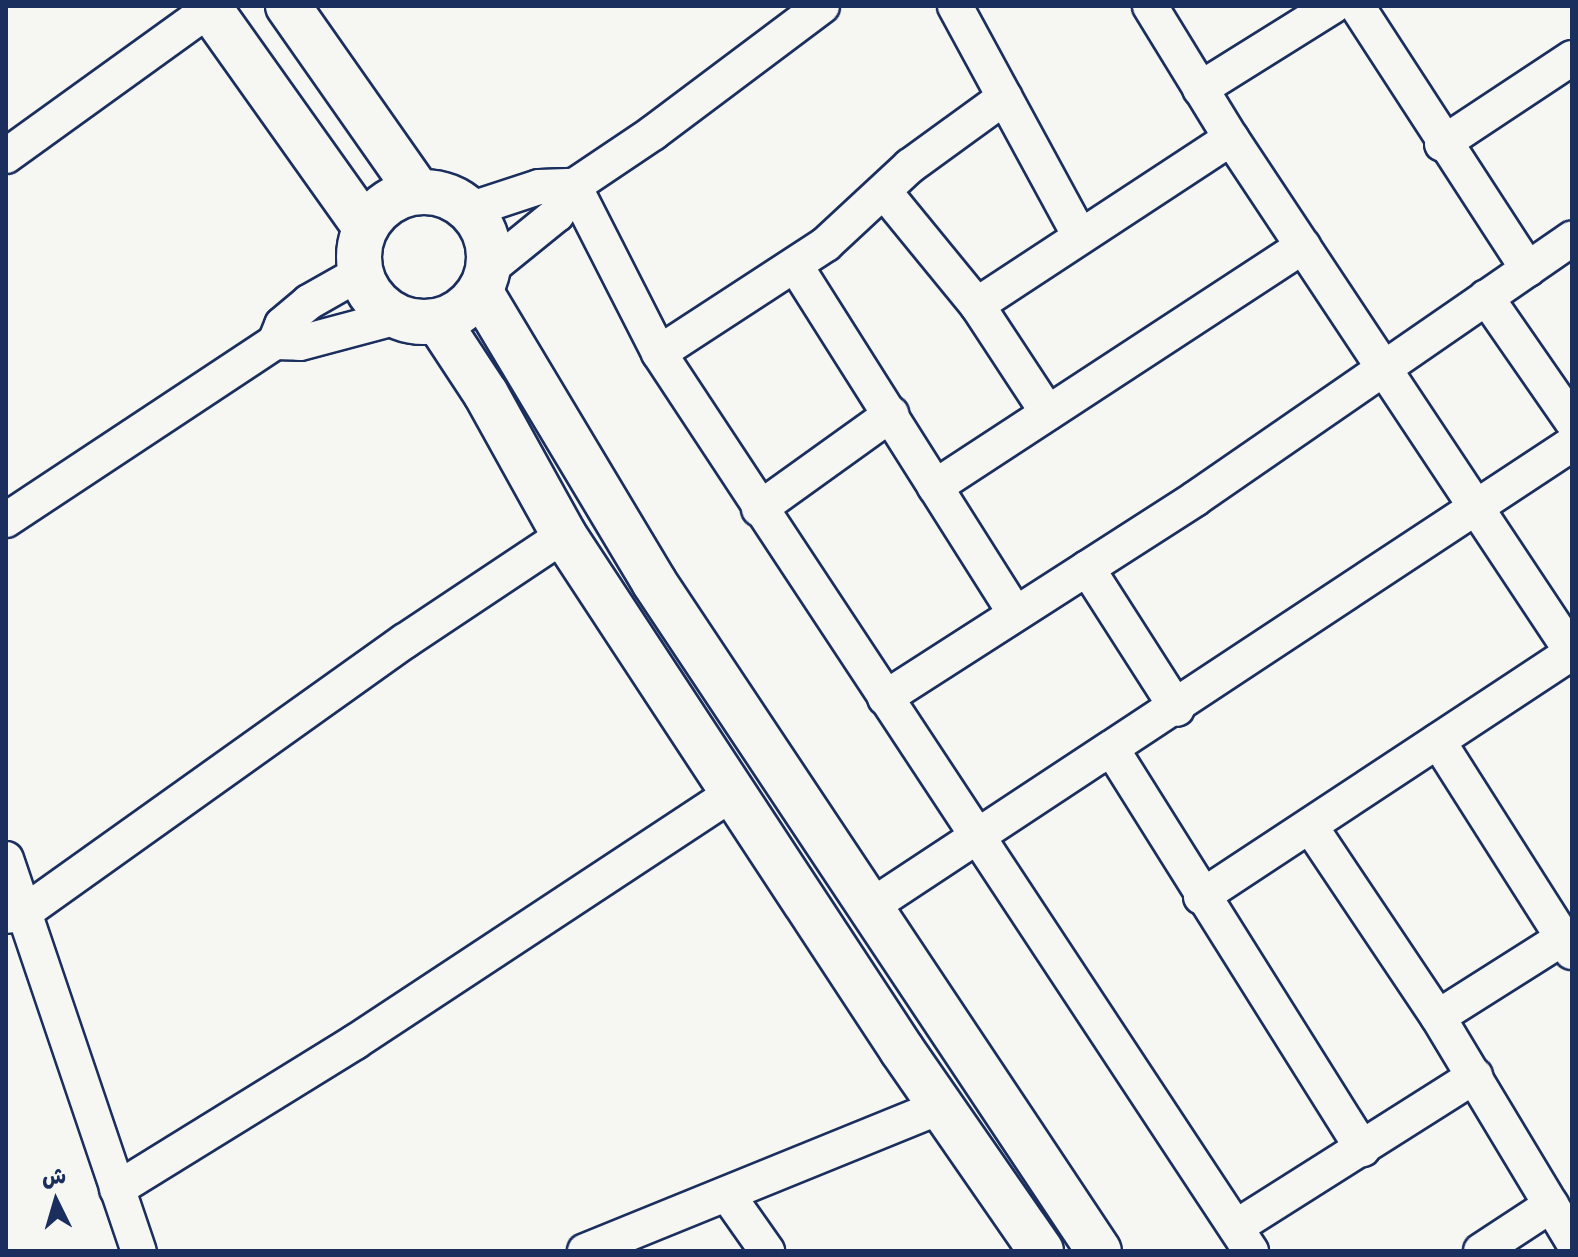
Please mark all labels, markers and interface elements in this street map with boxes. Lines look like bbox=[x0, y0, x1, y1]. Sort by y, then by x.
north arrow bbox=[16, 1161, 96, 1241]
text: ش bbox=[41, 1162, 67, 1191]

